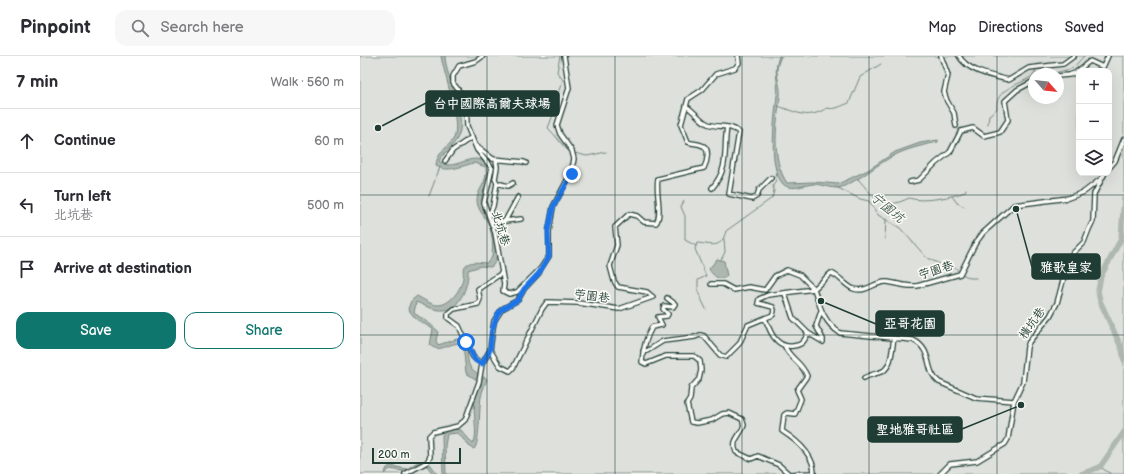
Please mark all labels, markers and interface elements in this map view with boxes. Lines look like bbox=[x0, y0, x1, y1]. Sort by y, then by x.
search box bbox=[115, 10, 395, 46]
text: Pinpoint bbox=[20, 16, 91, 39]
icon: search bbox=[129, 17, 151, 39]
text: Search here bbox=[161, 18, 244, 37]
text: Map bbox=[928, 19, 956, 36]
text: Directions bbox=[978, 19, 1043, 36]
text: Saved bbox=[1065, 19, 1104, 36]
north arrow bbox=[1028, 68, 1064, 104]
map controls bbox=[1076, 68, 1112, 176]
button: + bbox=[1076, 68, 1112, 104]
text: 7 min bbox=[16, 72, 58, 92]
text: Walk · 560 m bbox=[270, 74, 344, 90]
callout: 台中國際高爾夫球場 bbox=[426, 91, 559, 116]
text: 台中國際高爾夫球場 bbox=[433, 96, 551, 112]
button: − bbox=[1076, 104, 1112, 140]
icon: ahead bbox=[16, 130, 38, 152]
text: Continue bbox=[54, 131, 116, 150]
text: 60 m bbox=[314, 133, 344, 149]
button: layers bbox=[1076, 140, 1112, 176]
route end bbox=[563, 165, 581, 183]
text: Turn left bbox=[54, 187, 111, 206]
water label: 宁園坑 bbox=[867, 189, 909, 228]
icon: left bbox=[16, 194, 38, 216]
text: 500 m bbox=[307, 197, 344, 213]
text: 北坑巷 bbox=[54, 207, 93, 223]
street label: 北坑巷 bbox=[488, 209, 513, 248]
callout: 雅歌皇家 bbox=[1032, 254, 1100, 279]
icon: arrive bbox=[16, 258, 38, 280]
street label: 苧園巷 bbox=[917, 258, 956, 283]
text: Arrive at destination bbox=[54, 259, 192, 278]
text: 雅歌皇家 bbox=[1040, 260, 1092, 276]
street label: 苧園巷 bbox=[573, 287, 611, 306]
street label: 橫坑巷 bbox=[1016, 304, 1049, 342]
callout: 亞哥花園 bbox=[876, 311, 944, 336]
button: Save bbox=[16, 312, 176, 349]
button: Share bbox=[184, 312, 344, 349]
text: 亞哥花園 bbox=[884, 316, 936, 332]
route start bbox=[457, 333, 475, 351]
callout: 聖地雅哥社區 bbox=[868, 417, 962, 442]
text: 聖地雅哥社區 bbox=[876, 422, 954, 438]
scale bar bbox=[372, 446, 461, 465]
text: 200 m bbox=[378, 448, 410, 461]

